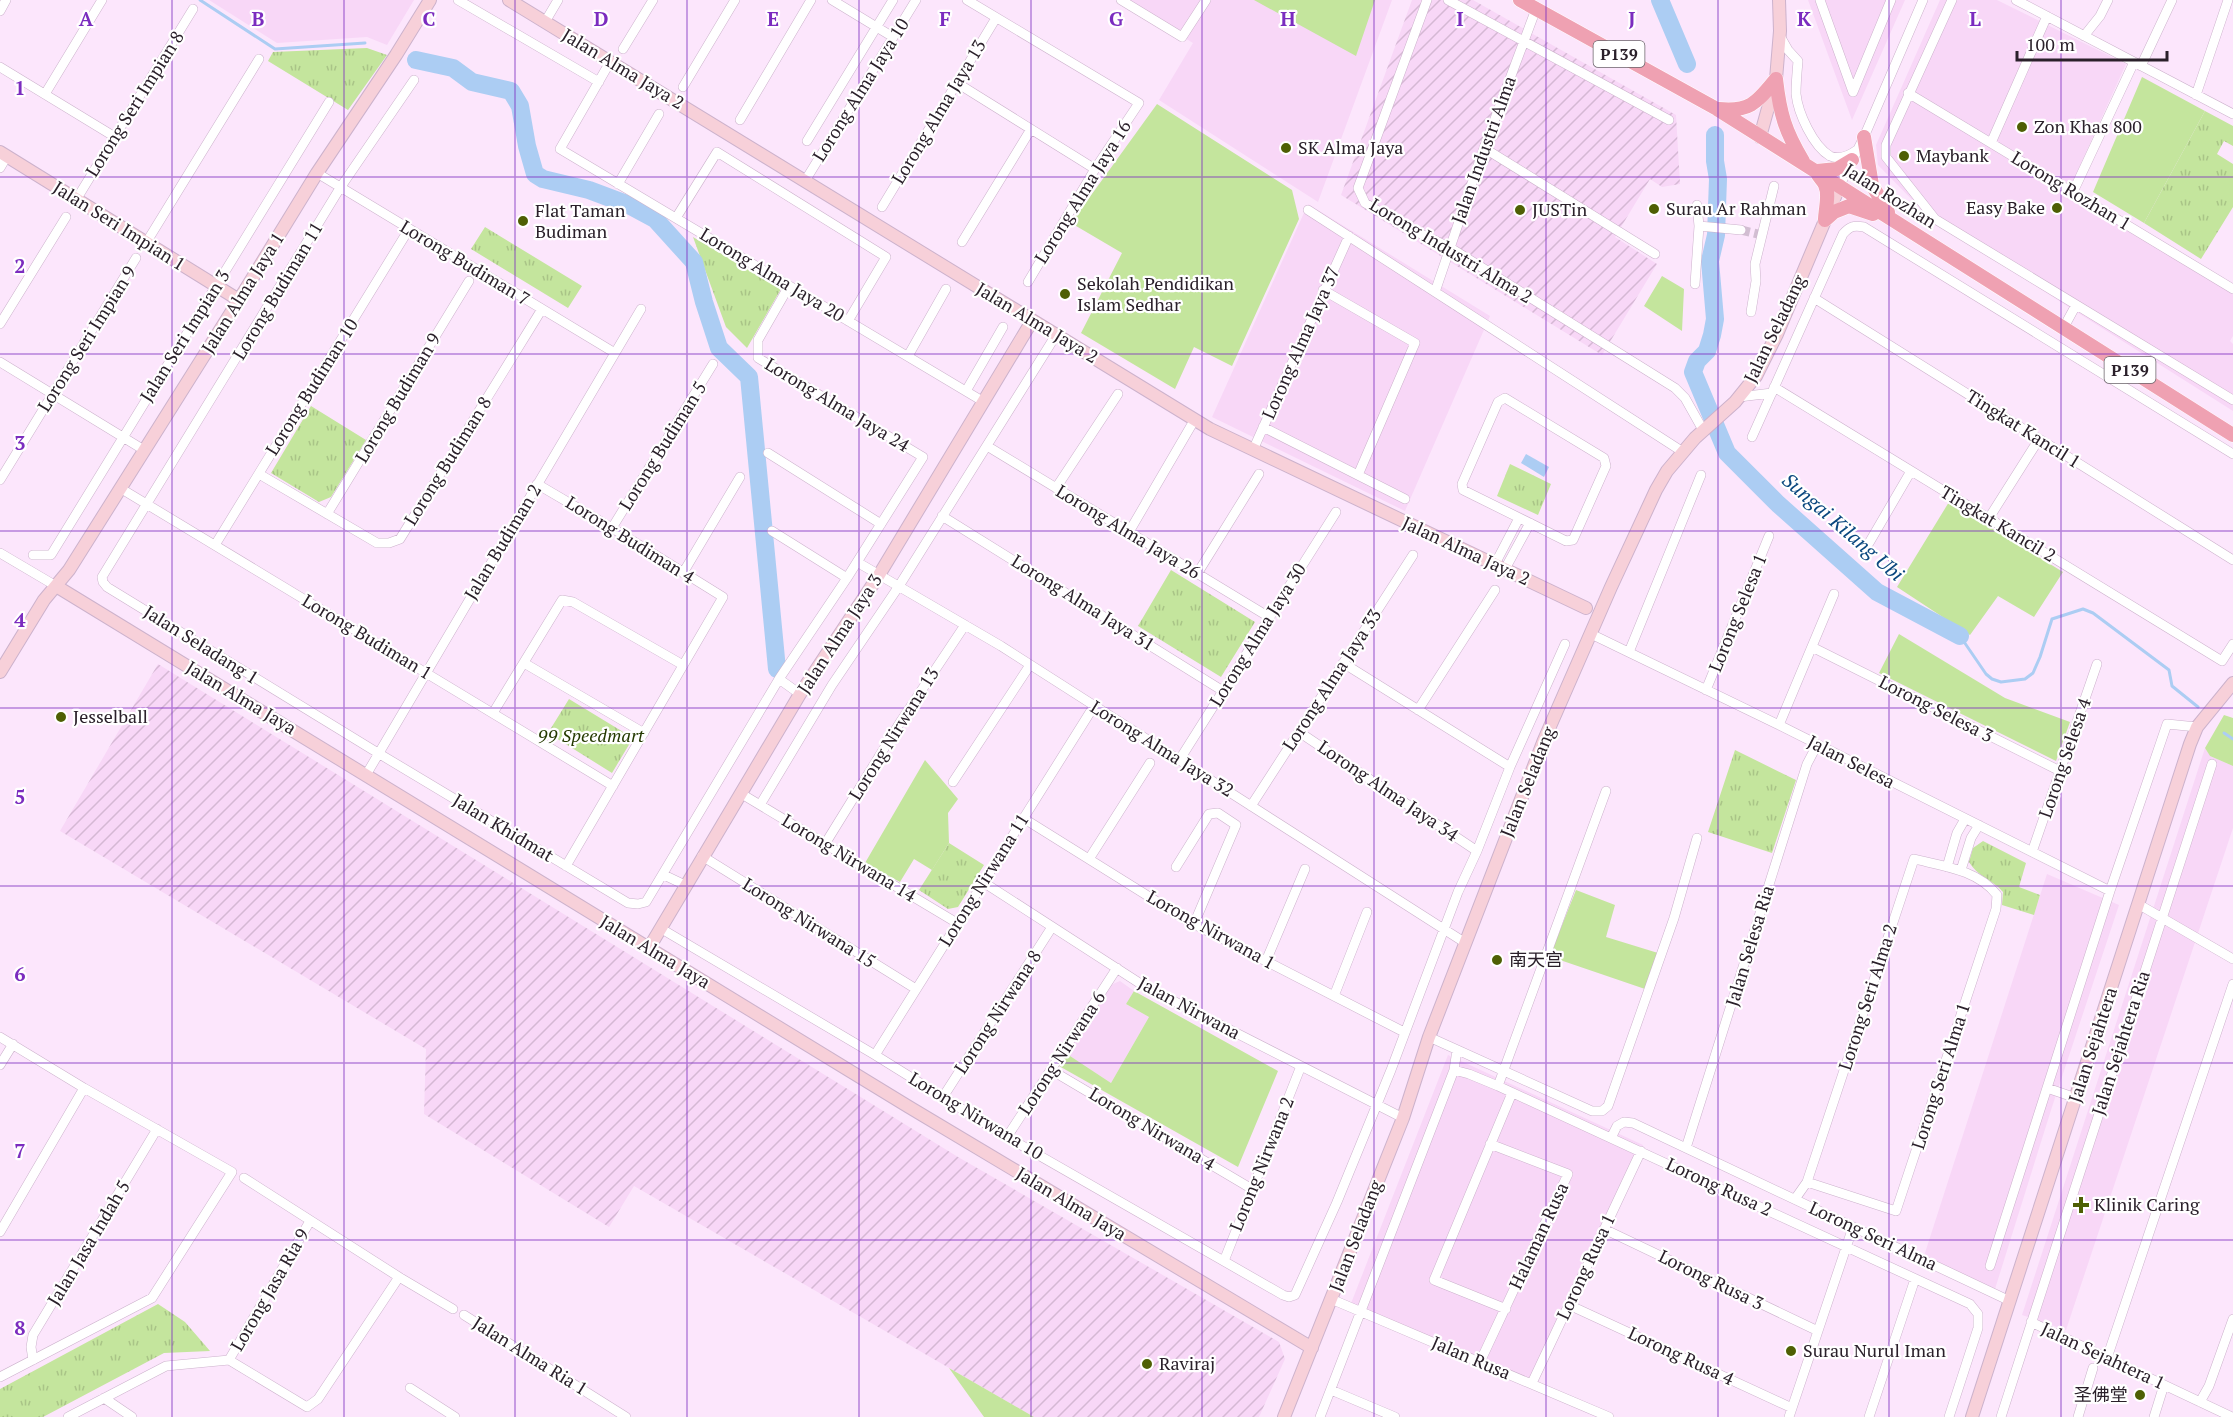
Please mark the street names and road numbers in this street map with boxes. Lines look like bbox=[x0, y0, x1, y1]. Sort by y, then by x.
street label: Lorong Alma Jaya 10 bbox=[806, 13, 914, 166]
street label: Jalan Alma Jaya 2 bbox=[558, 22, 689, 114]
street label: Lorong Seri Impian 8 bbox=[79, 26, 189, 181]
street label: Lorong Alma Jaya 13 bbox=[885, 35, 991, 188]
road number: P139 bbox=[1594, 41, 1644, 67]
street label: Jalan Industri Alma bbox=[1445, 73, 1521, 227]
street label: Lorong Alma Jaya 16 bbox=[1028, 115, 1136, 268]
street label: Lorong Rozhan 1 bbox=[2007, 145, 2136, 235]
street label: Jalan Rozhan bbox=[1840, 157, 1942, 233]
street label: Jalan Seri Impian 1 bbox=[49, 175, 190, 275]
street label: Lorong Industri Alma 2 bbox=[1366, 192, 1537, 308]
street label: Lorong Budiman 7 bbox=[396, 214, 535, 310]
street label: Lorong Budiman 11 bbox=[226, 217, 328, 364]
street label: Lorong Alma Jaya 20 bbox=[696, 221, 849, 327]
street label: Jalan Alma Jaya 1 bbox=[195, 227, 289, 358]
street label: Lorong Seri Impian 9 bbox=[31, 261, 141, 416]
street label: Lorong Alma Jaya 37 bbox=[1256, 263, 1345, 423]
street label: Jalan Seri Impian 3 bbox=[134, 265, 234, 406]
street label: Jalan Seladang bbox=[1738, 270, 1811, 387]
street label: Jalan Alma Jaya 2 bbox=[972, 276, 1103, 368]
street label: Lorong Budiman 10 bbox=[259, 314, 363, 459]
street label: Lorong Budiman 9 bbox=[349, 328, 445, 467]
street label: Lorong Alma Jaya 24 bbox=[761, 351, 915, 457]
road number: P139 bbox=[2104, 357, 2156, 383]
street label: Lorong Budiman 5 bbox=[613, 377, 711, 514]
street label: Tingkat Kancil 1 bbox=[1962, 383, 2085, 473]
street label: Lorong Budiman 8 bbox=[398, 392, 496, 529]
street label: Lorong Alma Jaya 26 bbox=[1052, 478, 1206, 584]
street label: Jalan Budiman 2 bbox=[458, 479, 546, 604]
street label: Tingkat Kancil 2 bbox=[1936, 479, 2061, 567]
street label: Lorong Budiman 4 bbox=[562, 490, 700, 589]
street label: Jalan Alma Jaya 2 bbox=[1399, 510, 1534, 590]
street label: Lorong Alma Jaya 31 bbox=[1007, 548, 1160, 656]
street label: Lorong Selesa 1 bbox=[1702, 550, 1772, 675]
street label: Lorong Alma Jaya 30 bbox=[1203, 558, 1311, 711]
street label: Jalan Alma Jaya 3 bbox=[791, 569, 887, 698]
street label: Lorong Budiman 1 bbox=[298, 588, 437, 684]
street label: Jalan Seladang 1 bbox=[140, 599, 264, 689]
street label: Lorong Alma Jaya 33 bbox=[1276, 604, 1386, 755]
street label: Jalan Alma Jaya bbox=[182, 655, 301, 740]
street label: Lorong Nirwana 13 bbox=[843, 662, 944, 804]
street label: Lorong Selesa 3 bbox=[1875, 669, 1998, 747]
street label: Lorong Alma Jaya 32 bbox=[1086, 694, 1239, 802]
street label: Lorong Selesa 4 bbox=[2032, 694, 2096, 821]
street label: Jalan Seladang bbox=[1494, 722, 1560, 840]
street label: Jalan Selesa bbox=[1804, 729, 1899, 793]
street label: Lorong Alma Jaya 34 bbox=[1314, 734, 1464, 846]
street label: Jalan Khidmat bbox=[449, 788, 559, 867]
street label: Lorong Nirwana 14 bbox=[778, 808, 921, 907]
street label: Lorong Nirwana 11 bbox=[933, 808, 1034, 950]
street label: Lorong Nirwana 15 bbox=[739, 872, 881, 973]
street label: Jalan Selesa Ria bbox=[1719, 882, 1779, 1009]
street label: Lorong Nirwana 1 bbox=[1143, 884, 1280, 974]
street label: Jalan Alma Jaya bbox=[596, 909, 715, 994]
street label: Lorong Seri Alma 2 bbox=[1832, 920, 1902, 1073]
street label: Lorong Nirwana 8 bbox=[948, 945, 1046, 1078]
street label: Jalan Sejahtera Ria bbox=[2087, 968, 2155, 1118]
street label: Jalan Nirwana bbox=[1134, 970, 1245, 1044]
street label: Jalan Sejahtera bbox=[2064, 985, 2122, 1105]
street label: Lorong Nirwana 6 bbox=[1012, 986, 1110, 1119]
street label: Lorong Seri Alma 1 bbox=[1905, 999, 1975, 1152]
street label: Lorong Nirwana 10 bbox=[905, 1066, 1048, 1165]
street label: Lorong Nirwana 4 bbox=[1085, 1081, 1220, 1175]
street label: Lorong Nirwana 2 bbox=[1223, 1093, 1299, 1234]
street label: Lorong Rusa 2 bbox=[1663, 1151, 1776, 1221]
street label: Jalan Alma Jaya bbox=[1012, 1161, 1131, 1246]
street label: Jalan Jasa Indah 5 bbox=[41, 1175, 135, 1309]
street label: Jalan Seladang bbox=[1323, 1176, 1387, 1295]
street label: Halaman Rusa bbox=[1503, 1178, 1573, 1293]
street label: Lorong Seri Alma bbox=[1806, 1195, 1941, 1275]
street label: Lorong Rusa 1 bbox=[1550, 1210, 1620, 1323]
street label: Lorong Jasa Ria 9 bbox=[224, 1224, 314, 1355]
street label: Lorong Rusa 3 bbox=[1655, 1243, 1768, 1315]
street label: Jalan Alma Ria 1 bbox=[469, 1310, 592, 1400]
street label: Jalan Sejahtera 1 bbox=[2038, 1316, 2169, 1394]
street label: Lorong Rusa 4 bbox=[1625, 1320, 1738, 1390]
street label: Jalan Rusa bbox=[1428, 1330, 1515, 1384]

